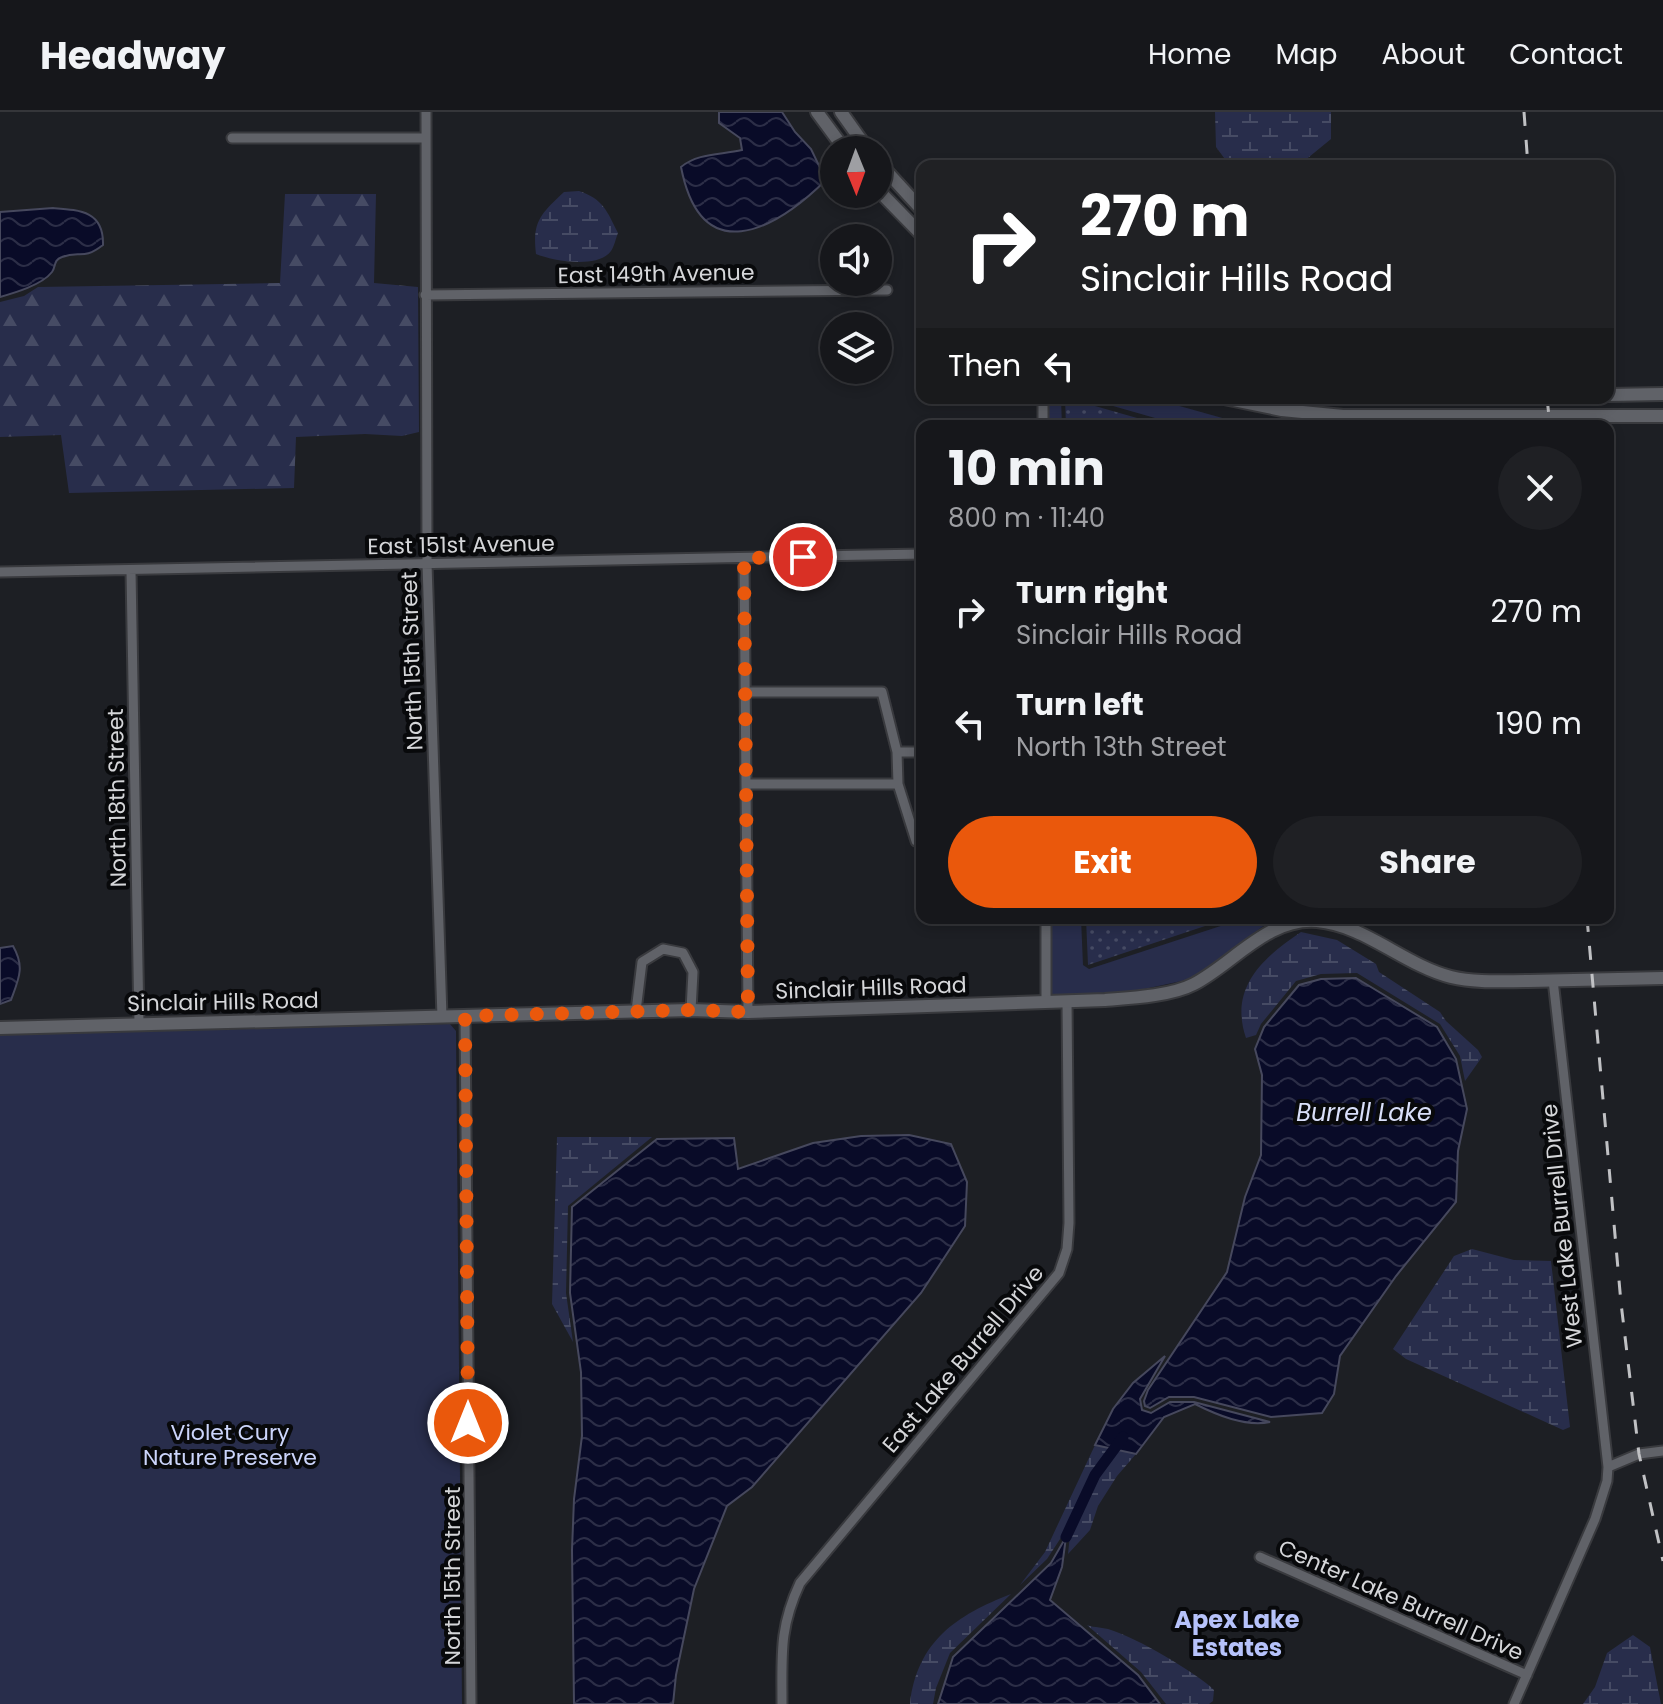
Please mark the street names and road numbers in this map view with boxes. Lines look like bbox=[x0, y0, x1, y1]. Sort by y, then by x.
street label: East 149th Avenue bbox=[557, 257, 755, 291]
street label: East 151st Avenue bbox=[367, 528, 555, 562]
street label: North 15th Street bbox=[393, 571, 431, 751]
street label: North 18th Street bbox=[100, 708, 134, 888]
street label: Sinclair Hills Road bbox=[775, 969, 967, 1007]
street label: Sinclair Hills Road bbox=[127, 985, 319, 1019]
street label: West Lake Burrell Drive bbox=[1534, 1102, 1590, 1350]
street label: East Lake Burrell Drive bbox=[875, 1259, 1051, 1459]
street label: North 15th Street bbox=[437, 1487, 468, 1665]
street label: Center Lake Burrell Drive bbox=[1274, 1532, 1528, 1668]

